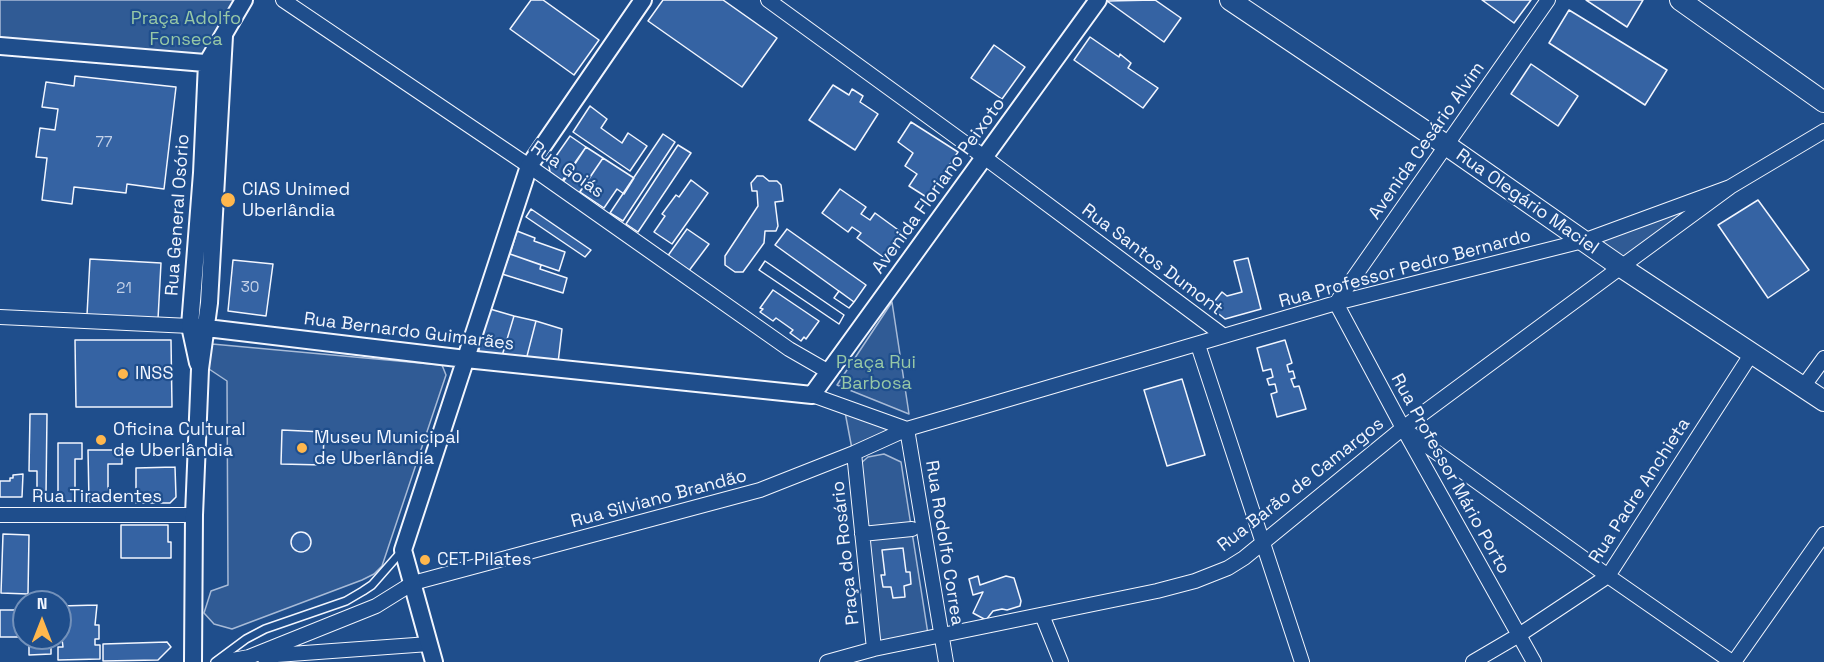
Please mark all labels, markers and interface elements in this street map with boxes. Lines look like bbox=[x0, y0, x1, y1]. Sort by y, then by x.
park label: Praça Adolfo Fonseca bbox=[131, 8, 241, 50]
street label: Avenida Cesário Alvim bbox=[1364, 58, 1490, 224]
street label: Avenida Floriano Peixoto bbox=[868, 94, 1010, 278]
street label: Rua General Osório bbox=[162, 133, 194, 297]
house number: 77 bbox=[96, 134, 112, 152]
street label: Rua Goiás bbox=[526, 137, 608, 203]
street label: Rua Olegário Maciel bbox=[1451, 145, 1603, 259]
place label: CIAS Unimed Uberlândia bbox=[242, 179, 350, 222]
marker: CIAS Unimed Uberlândia bbox=[219, 191, 237, 209]
street label: Rua Santos Dumont bbox=[1077, 200, 1227, 320]
street label: Rua Professor Pedro Bernardo bbox=[1277, 225, 1533, 313]
house number: 30 bbox=[241, 279, 259, 297]
house number: 21 bbox=[116, 280, 132, 298]
street label: Rua Bernardo Guimarães bbox=[303, 308, 515, 356]
park label: Praça Rui Barbosa bbox=[836, 352, 916, 394]
place label: INSS bbox=[135, 363, 173, 385]
marker: INSS bbox=[116, 367, 130, 381]
street label: Rua Professor Mário Porto bbox=[1386, 370, 1514, 578]
street label: Rua Barão de Camargos bbox=[1214, 413, 1388, 557]
street label: Rua Padre Anchieta bbox=[1585, 414, 1695, 568]
place label: Oficina Cultural de Uberlândia bbox=[113, 419, 246, 462]
place label: Museu Municipal de Uberlândia bbox=[314, 427, 460, 470]
marker: Oficina Cultural de Uberlândia bbox=[94, 433, 108, 447]
marker: Museu Municipal de Uberlândia bbox=[295, 441, 309, 455]
street label: Rua Rodolfo Correa bbox=[920, 459, 968, 627]
street label: Rua Silviano Brandão bbox=[569, 465, 749, 533]
street label: Praça do Rosário bbox=[828, 480, 864, 626]
street label: Rua Tiradentes bbox=[32, 486, 162, 508]
place label: CET Pilates bbox=[437, 549, 531, 571]
marker: CET Pilates bbox=[418, 553, 432, 567]
north arrow bbox=[12, 590, 72, 650]
text: N bbox=[37, 593, 47, 614]

